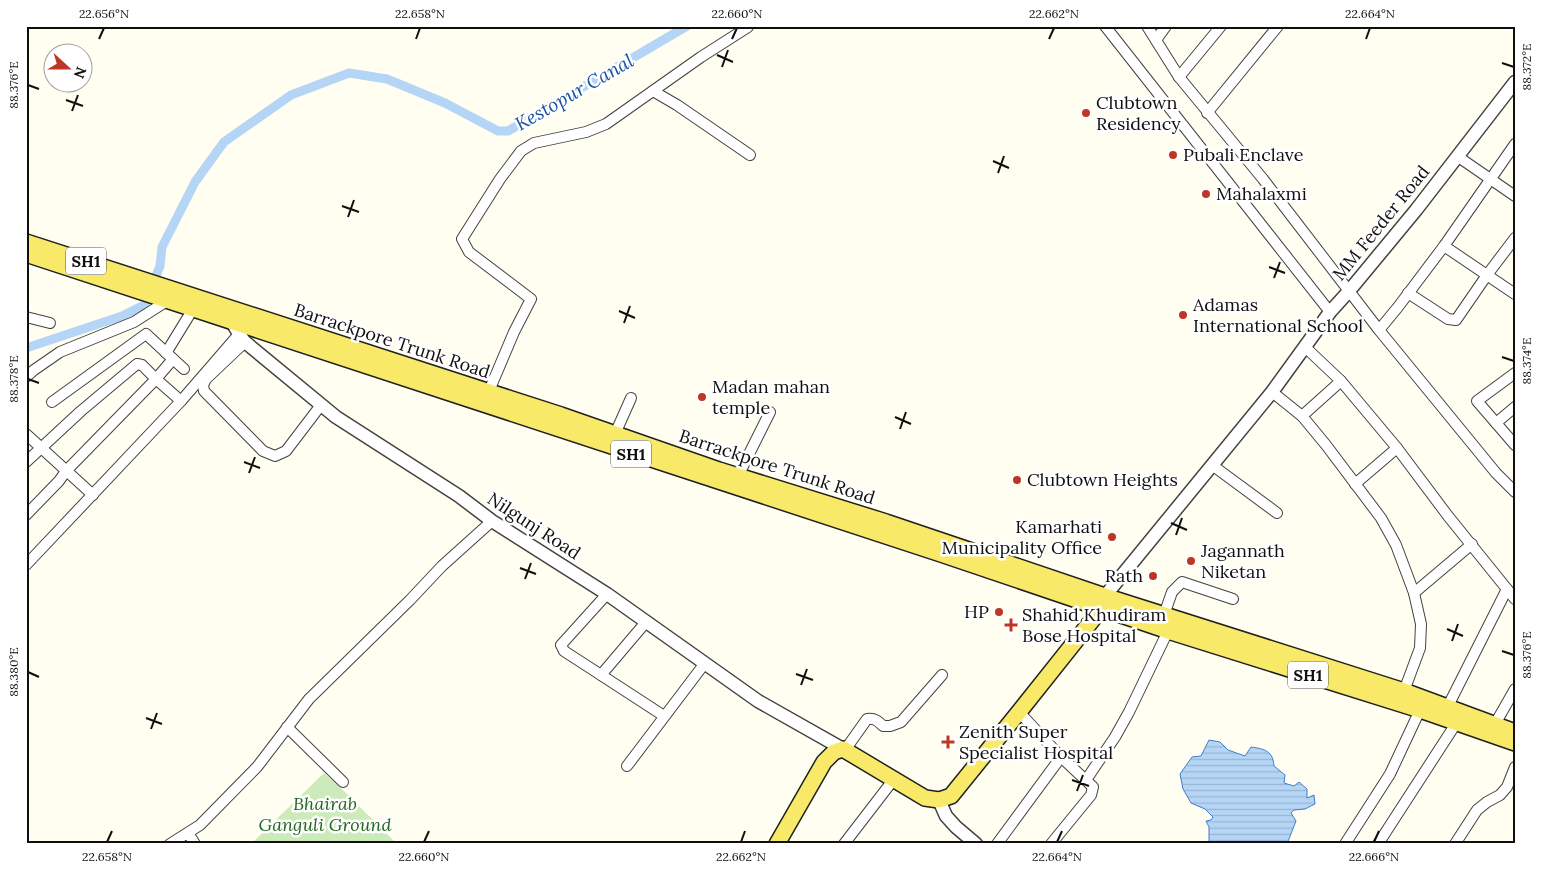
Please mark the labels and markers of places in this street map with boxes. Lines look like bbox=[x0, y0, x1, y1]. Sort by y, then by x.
place label: Clubtown Residency bbox=[1096, 91, 1181, 135]
marker: Clubtown Residency bbox=[1080, 107, 1092, 119]
place label: Pubali Enclave bbox=[1183, 143, 1304, 166]
marker: Pubali Enclave bbox=[1167, 149, 1179, 161]
place label: Mahalaxmi bbox=[1216, 182, 1307, 205]
marker: Mahalaxmi bbox=[1200, 188, 1212, 200]
place label: Adamas International School bbox=[1192, 293, 1363, 337]
marker: Adamas International School bbox=[1177, 309, 1189, 321]
place label: Madan mahan temple bbox=[712, 375, 830, 419]
marker: Madan mahan temple bbox=[696, 391, 708, 403]
place label: Clubtown Heights bbox=[1027, 468, 1178, 491]
marker: Clubtown Heights bbox=[1011, 474, 1023, 486]
place label: Kamarhati Municipality Office bbox=[942, 515, 1102, 559]
marker: Kamarhati Municipality Office bbox=[1106, 531, 1118, 543]
place label: Jagannath Niketan bbox=[1200, 539, 1285, 583]
marker: Jagannath Niketan bbox=[1185, 555, 1197, 567]
place label: Rath bbox=[1105, 564, 1143, 587]
marker: Rath bbox=[1147, 570, 1159, 582]
place label: HP bbox=[964, 600, 989, 623]
place label: Shahid Khudiram Bose Hospital bbox=[1022, 603, 1166, 647]
marker: HP bbox=[993, 606, 1005, 618]
marker: Shahid Khudiram Bose Hospital bbox=[1004, 618, 1018, 632]
place label: Zenith Super Specialist Hospital bbox=[959, 720, 1113, 764]
marker: Zenith Super Specialist Hospital bbox=[941, 735, 955, 749]

